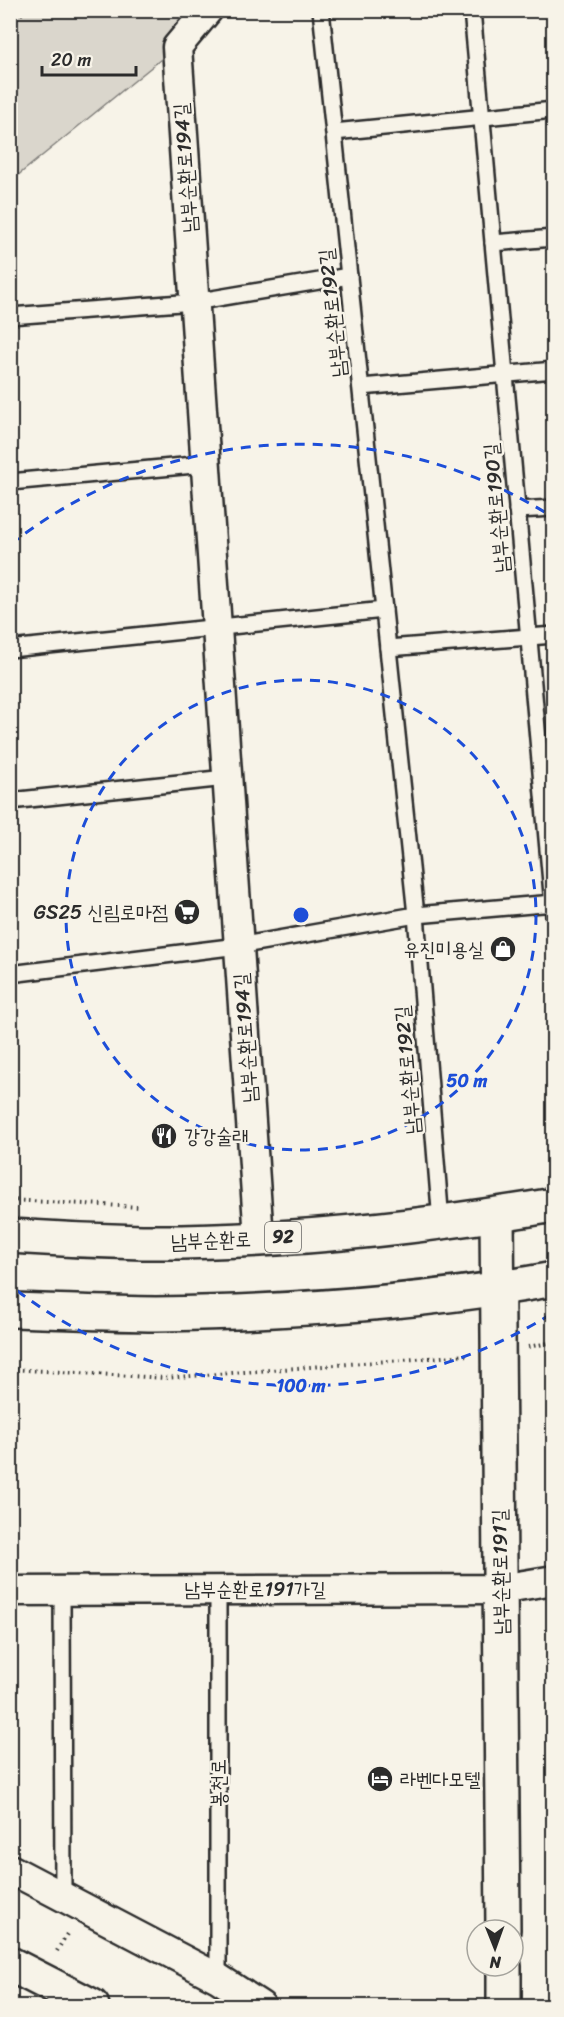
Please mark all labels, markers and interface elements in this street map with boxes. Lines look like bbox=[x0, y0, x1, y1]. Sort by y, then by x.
scale bar bbox=[42, 39, 136, 77]
text: 20 m bbox=[51, 44, 91, 76]
street label: 남부순환로194길 bbox=[164, 102, 207, 234]
street label: 남부순환로192길 bbox=[308, 247, 357, 379]
street label: 남부순환로190길 bbox=[473, 442, 520, 574]
place label: GS25 신림로마점 bbox=[34, 895, 168, 930]
supermarket icon: GS25 신림로마점 bbox=[172, 897, 202, 927]
centre of rings bbox=[291, 905, 311, 925]
place label: 유진미용실 bbox=[404, 932, 484, 967]
shop icon: 유진미용실 bbox=[488, 934, 518, 964]
street label: 남부순환로194길 bbox=[224, 972, 267, 1104]
street label: 남부순환로192길 bbox=[384, 1004, 431, 1136]
text: 50 m bbox=[447, 1065, 488, 1097]
place label: 강강술래 bbox=[184, 1119, 248, 1154]
restaurant icon: 강강술래 bbox=[149, 1121, 179, 1151]
street label: 남부순환로 bbox=[170, 1222, 252, 1259]
road number: 92 bbox=[265, 1222, 301, 1252]
text: 100 m bbox=[277, 1370, 326, 1402]
street label: 남부순환로191길 bbox=[482, 1509, 519, 1635]
street label: 남부순환로191가길 bbox=[184, 1572, 326, 1607]
street label: 봉천로 bbox=[201, 1759, 236, 1807]
place label: 라벤다모텔 bbox=[400, 1762, 480, 1797]
hotel icon: 라벤다모텔 bbox=[365, 1764, 395, 1794]
north arrow bbox=[465, 1918, 525, 1978]
text: N bbox=[489, 1948, 502, 1977]

